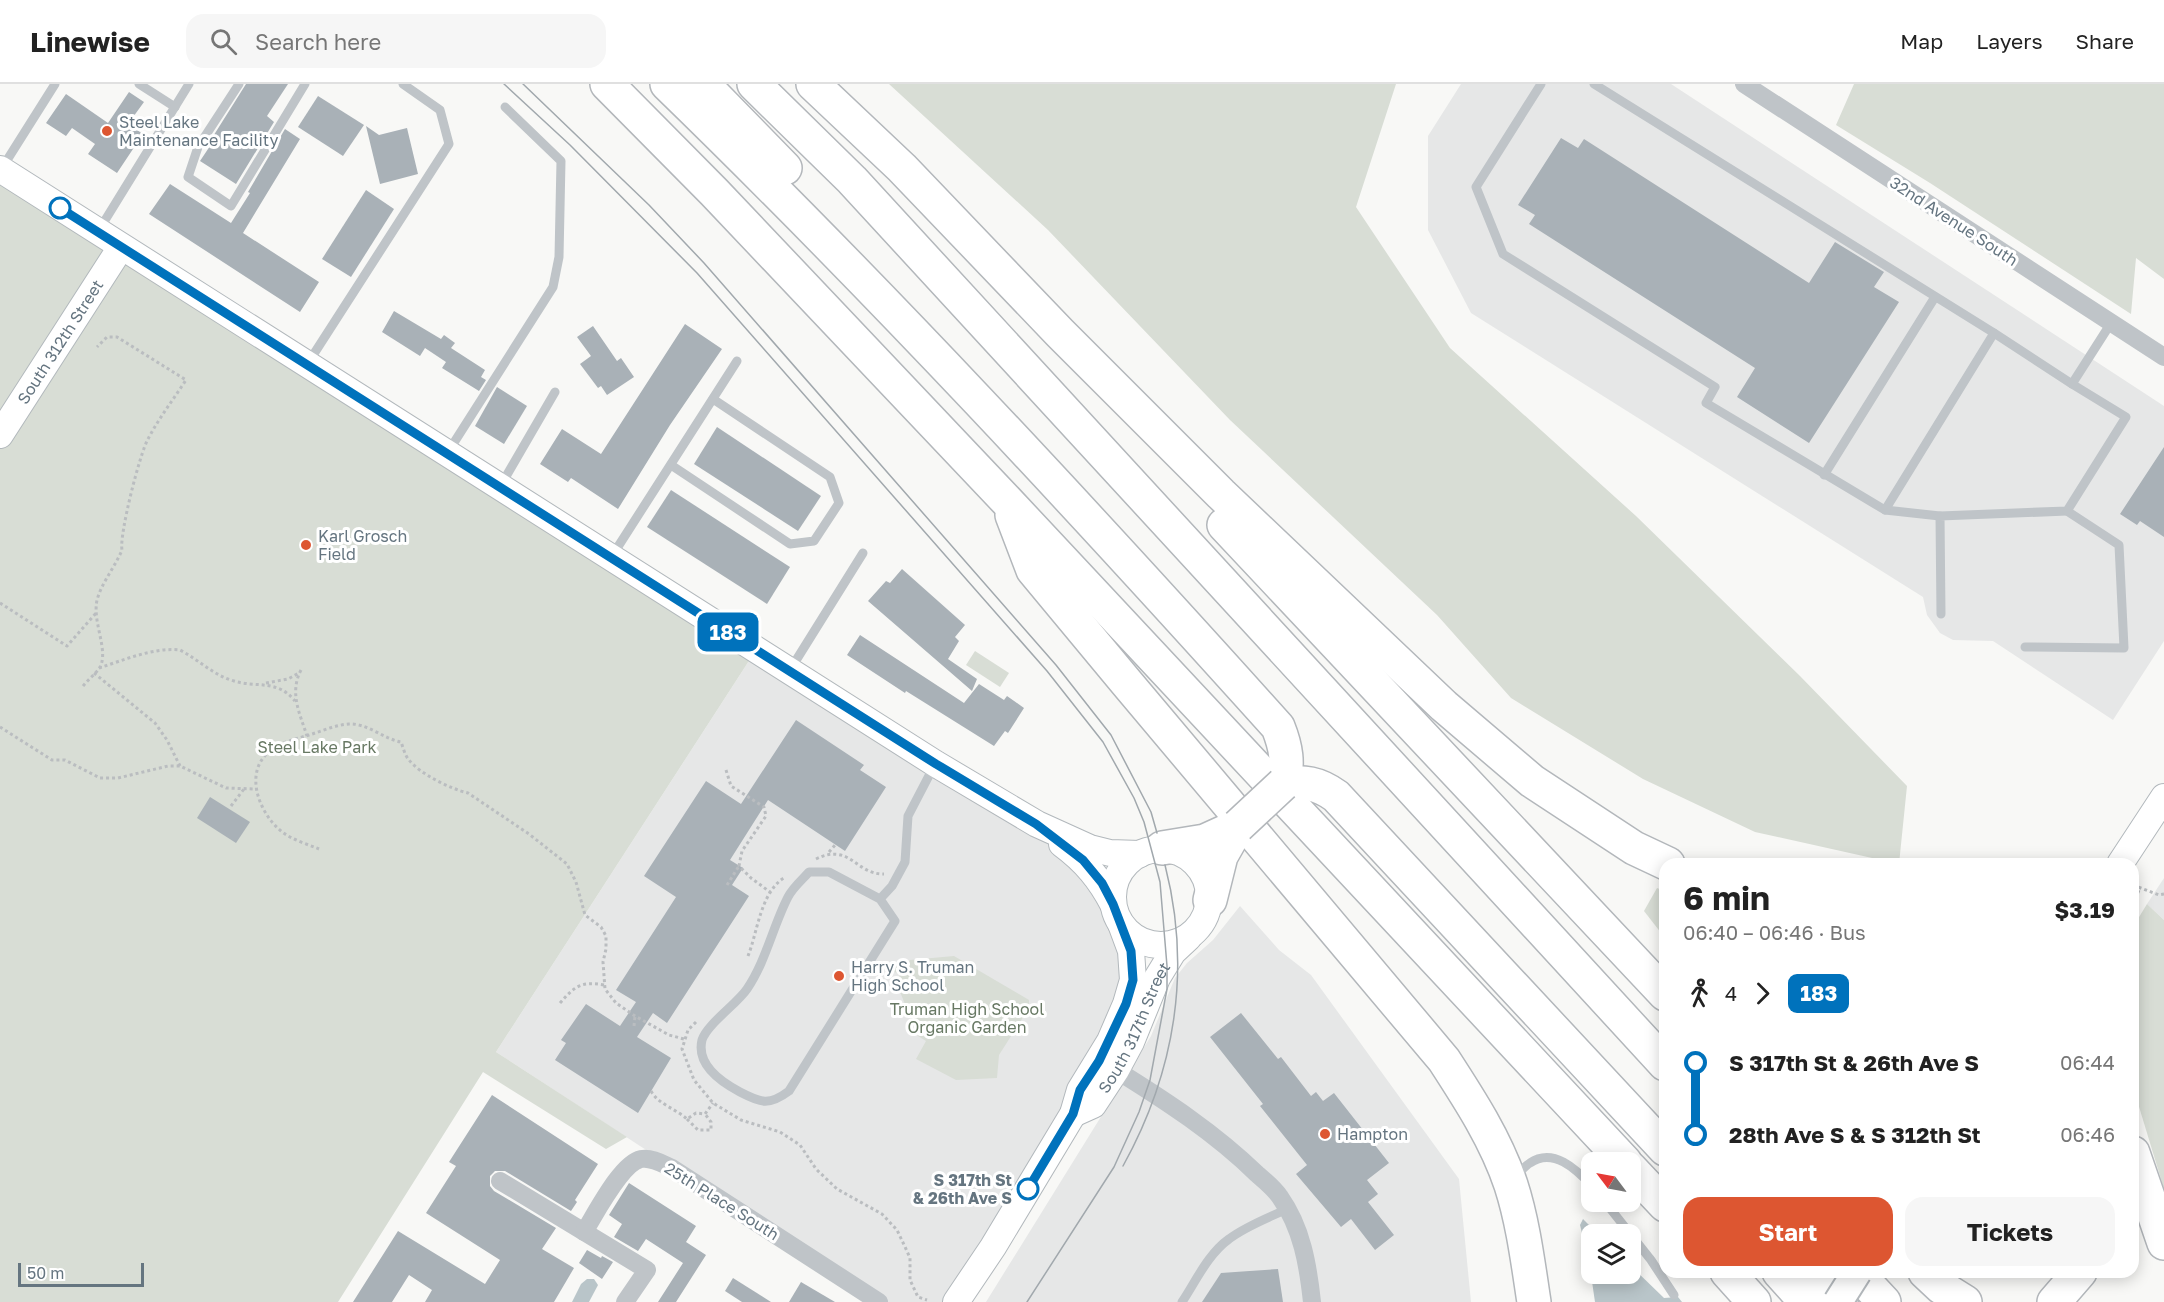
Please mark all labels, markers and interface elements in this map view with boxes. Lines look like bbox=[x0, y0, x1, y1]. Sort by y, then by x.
search box bbox=[186, 14, 606, 68]
text: Linewise bbox=[30, 25, 150, 58]
icon: search bbox=[207, 25, 240, 58]
text: Search here bbox=[255, 28, 381, 55]
text: Map bbox=[1900, 28, 1943, 54]
text: Layers bbox=[1976, 28, 2043, 54]
text: Share bbox=[2076, 28, 2134, 54]
place label: Steel Lake Maintenance Facility bbox=[119, 112, 279, 150]
marker: Steel Lake Maintenance Facility bbox=[100, 124, 114, 138]
street label: 32nd Avenue South bbox=[1886, 172, 2022, 270]
unlabelled marker bbox=[49, 197, 71, 219]
street label: South 312th Street bbox=[13, 276, 107, 408]
place label: Karl Grosch Field bbox=[318, 526, 407, 564]
marker: Karl Grosch Field bbox=[299, 538, 313, 552]
line badge: 183 bbox=[694, 612, 762, 652]
text: 183 bbox=[709, 619, 747, 645]
park label: Steel Lake Park bbox=[258, 737, 376, 757]
text: 6 min bbox=[1683, 878, 1770, 917]
text: $3.19 bbox=[2054, 896, 2115, 923]
text: 06:40 – 06:46 · Bus bbox=[1683, 920, 1866, 944]
place label: Harry S. Truman High School bbox=[851, 957, 974, 995]
street label: South 317th Street bbox=[1094, 958, 1174, 1097]
marker: Harry S. Truman High School bbox=[832, 969, 846, 983]
icon: walk bbox=[1683, 977, 1716, 1010]
icon: forward bbox=[1746, 977, 1779, 1010]
text: 183 bbox=[1800, 980, 1837, 1006]
text: 4 bbox=[1725, 981, 1737, 1005]
park label: Truman High School Organic Garden bbox=[890, 999, 1044, 1037]
text: S 317th St & 26th Ave S bbox=[1729, 1049, 1979, 1076]
text: 06:44 bbox=[2060, 1050, 2115, 1074]
text: 28th Ave S & S 312th St bbox=[1729, 1121, 1980, 1148]
text: 06:46 bbox=[2060, 1122, 2115, 1146]
place label: Hampton bbox=[1337, 1124, 1408, 1144]
marker: Hampton bbox=[1318, 1127, 1332, 1141]
north arrow bbox=[1581, 1152, 1641, 1212]
map controls bbox=[1581, 1152, 1641, 1284]
street label: 25th Place South bbox=[661, 1158, 783, 1244]
place label: S 317th St & 26th Ave S bbox=[913, 1170, 1012, 1208]
marker: S 317th St & 26th Ave S bbox=[1017, 1178, 1039, 1200]
button: Start bbox=[1683, 1197, 1893, 1266]
button: Tickets bbox=[1905, 1197, 2115, 1266]
button: layers bbox=[1581, 1224, 1641, 1284]
scale bar bbox=[18, 1260, 144, 1288]
text: 50 m bbox=[27, 1263, 64, 1283]

